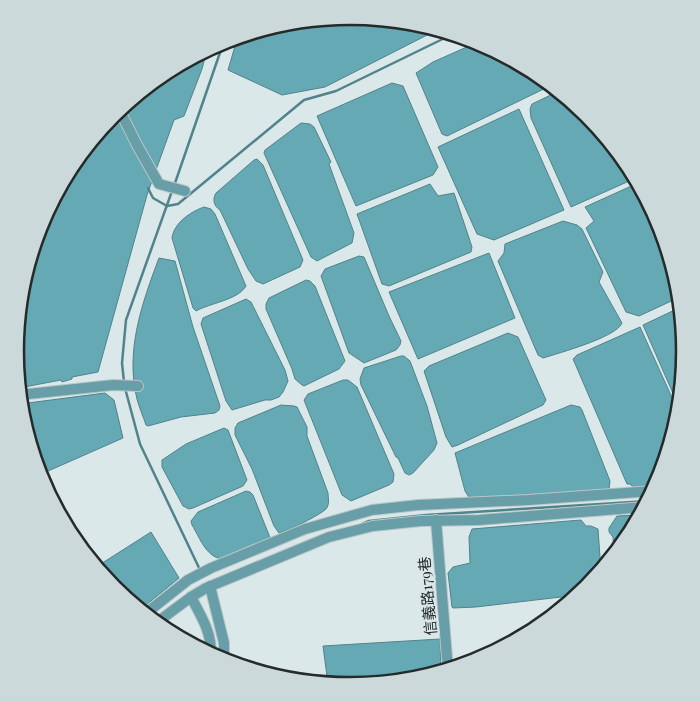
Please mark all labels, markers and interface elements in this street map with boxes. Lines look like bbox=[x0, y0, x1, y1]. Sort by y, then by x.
street label: 信義路179巷 bbox=[414, 556, 440, 636]

